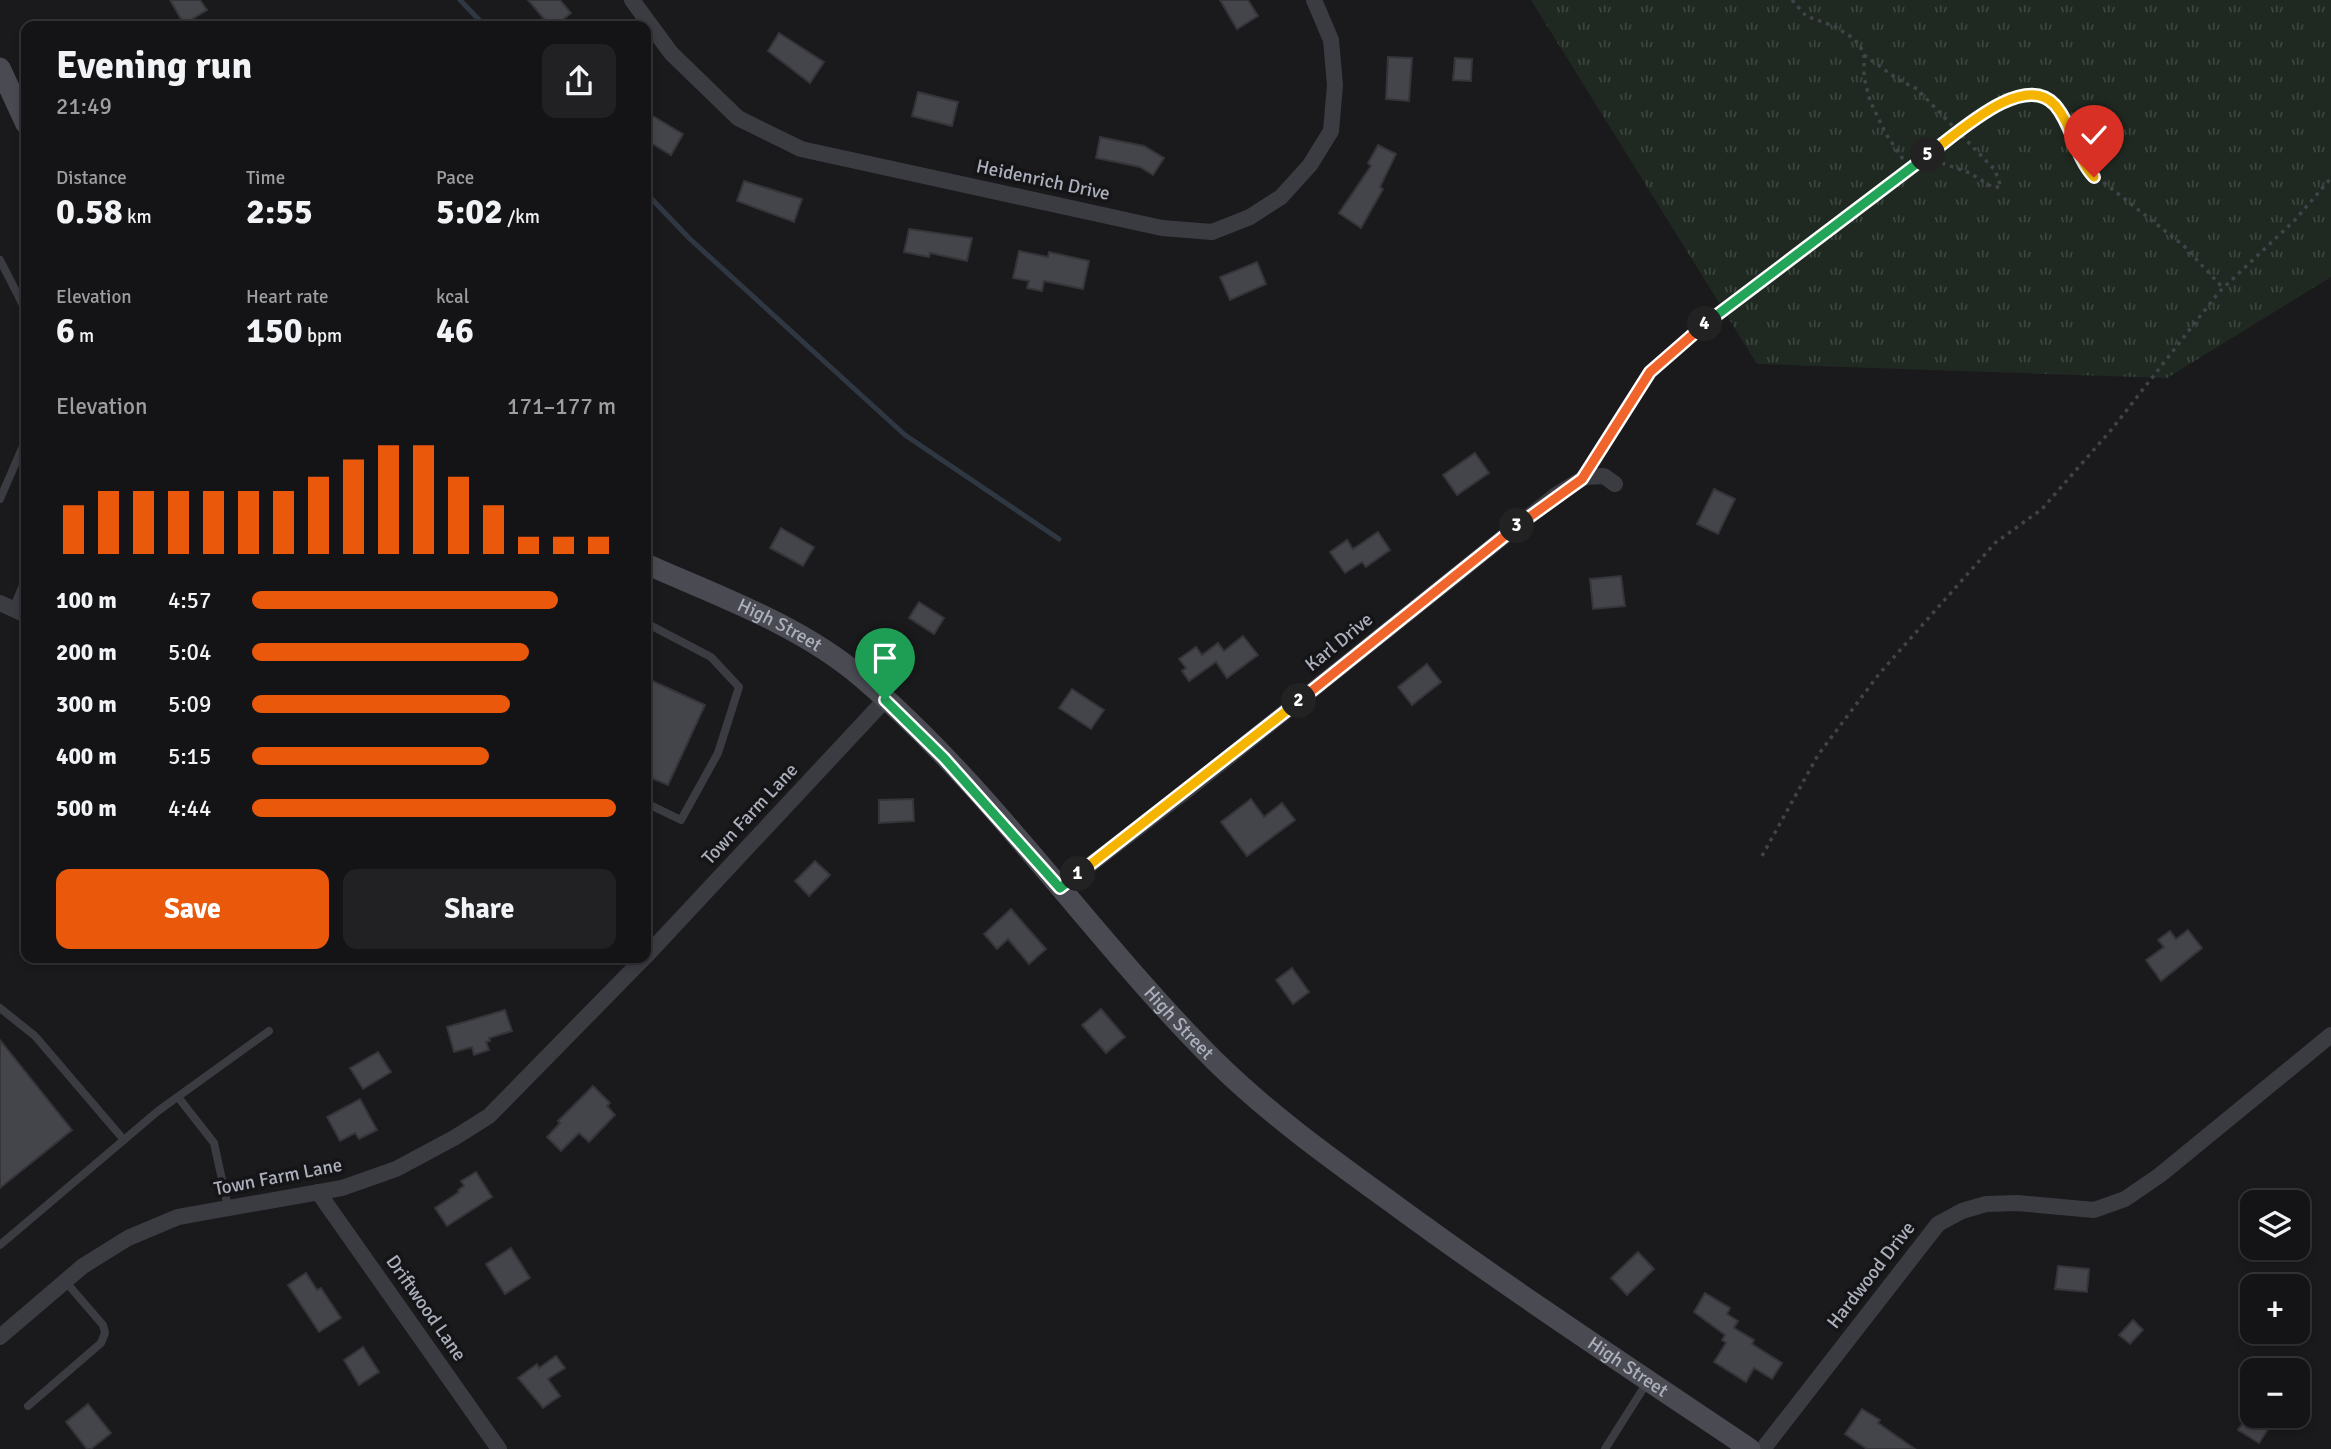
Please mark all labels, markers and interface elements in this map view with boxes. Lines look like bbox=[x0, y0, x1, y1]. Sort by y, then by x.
text: Evening run bbox=[56, 42, 252, 89]
button: share bbox=[542, 44, 616, 118]
text: 21:49 bbox=[56, 92, 112, 121]
pin bbox=[2064, 105, 2124, 177]
icon: check bbox=[2075, 116, 2113, 154]
pin: 5 bbox=[1910, 138, 1946, 172]
text: 5 bbox=[1922, 142, 1933, 166]
street label: Heidenrich Drive bbox=[974, 154, 1112, 206]
text: Distance bbox=[56, 166, 127, 190]
text: Time bbox=[246, 166, 285, 190]
text: Pace bbox=[436, 166, 474, 190]
text: 0.58 bbox=[56, 190, 123, 233]
text: 2:55 bbox=[246, 190, 313, 233]
text: 5:02 bbox=[436, 190, 503, 233]
text: km bbox=[123, 205, 152, 229]
text: /km bbox=[503, 205, 540, 229]
text: Elevation bbox=[56, 285, 132, 309]
text: Heart rate bbox=[246, 285, 328, 309]
text: kcal bbox=[436, 285, 469, 309]
pin: 4 bbox=[1688, 306, 1722, 342]
text: 6 bbox=[56, 309, 75, 352]
text: 150 bbox=[246, 309, 303, 352]
text: 46 bbox=[436, 309, 474, 352]
text: 4 bbox=[1699, 311, 1710, 335]
text: m bbox=[75, 324, 94, 348]
text: bpm bbox=[303, 324, 342, 348]
text: Elevation bbox=[56, 392, 148, 421]
text: 171–177 m bbox=[507, 392, 616, 421]
pin: 3 bbox=[1500, 508, 1534, 544]
text: 3 bbox=[1511, 513, 1522, 537]
text: 100 m bbox=[56, 586, 117, 615]
text: 4:57 bbox=[168, 586, 211, 615]
street label: High Street bbox=[734, 593, 827, 657]
street label: Karl Drive bbox=[1300, 607, 1378, 677]
pin bbox=[855, 628, 915, 700]
text: 200 m bbox=[56, 638, 117, 667]
text: 5:04 bbox=[168, 638, 211, 667]
icon: arrive bbox=[866, 639, 904, 677]
pin: 2 bbox=[1282, 684, 1316, 718]
text: 2 bbox=[1293, 688, 1304, 712]
text: 300 m bbox=[56, 690, 117, 719]
text: 5:09 bbox=[168, 690, 211, 719]
text: 400 m bbox=[56, 742, 117, 771]
text: 5:15 bbox=[168, 742, 211, 771]
street label: Town Farm Lane bbox=[697, 758, 803, 870]
text: 500 m bbox=[56, 794, 117, 823]
text: 4:44 bbox=[168, 794, 211, 823]
pin: 1 bbox=[1060, 856, 1096, 892]
text: 1 bbox=[1072, 861, 1083, 885]
button: Save bbox=[56, 869, 329, 949]
button: Share bbox=[343, 869, 616, 949]
street label: High Street bbox=[1139, 981, 1219, 1065]
street label: Town Farm Lane bbox=[212, 1153, 344, 1201]
map controls bbox=[2240, 1190, 2310, 1428]
button: layers bbox=[2240, 1190, 2310, 1260]
street label: Hardwood Drive bbox=[1822, 1217, 1920, 1333]
street label: Driftwood Lane bbox=[381, 1250, 471, 1366]
button: + bbox=[2240, 1274, 2310, 1344]
street label: High Street bbox=[1583, 1331, 1673, 1403]
button: − bbox=[2240, 1358, 2310, 1428]

